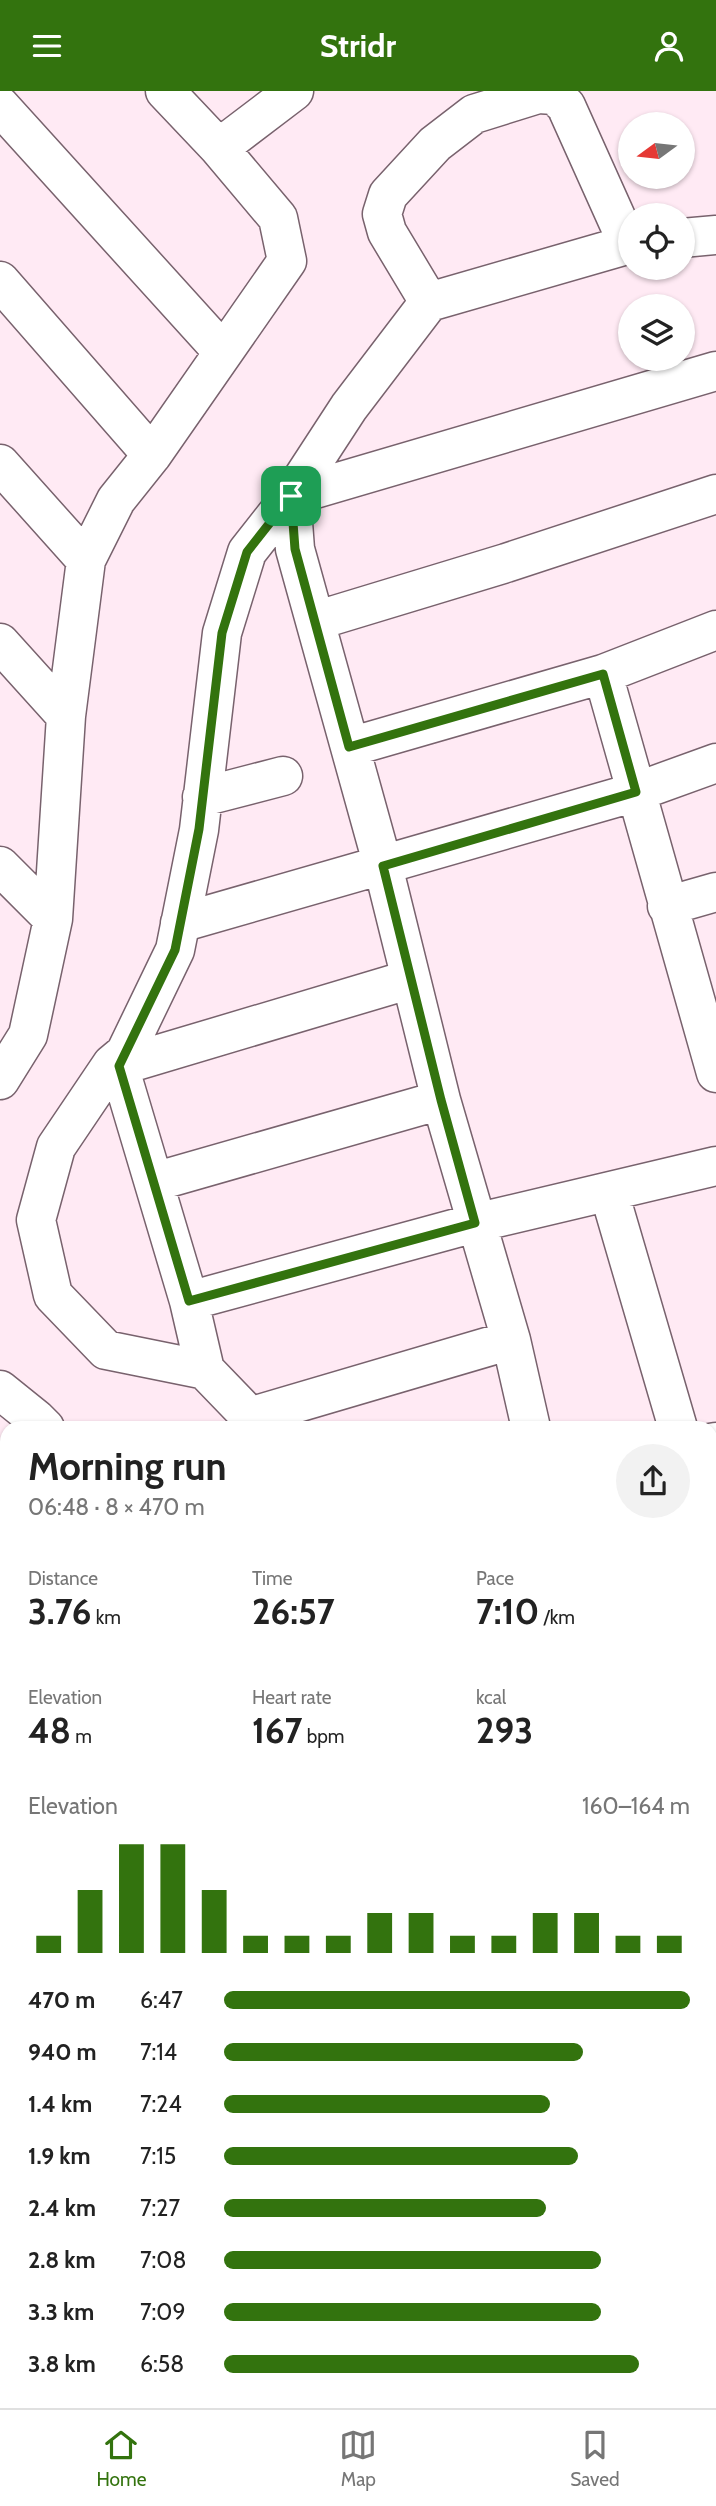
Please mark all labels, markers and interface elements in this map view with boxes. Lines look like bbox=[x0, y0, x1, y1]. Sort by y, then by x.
text: Stridr bbox=[320, 26, 396, 65]
icon: menu bbox=[28, 27, 66, 65]
icon: person bbox=[650, 27, 688, 65]
north arrow bbox=[618, 112, 695, 189]
map controls bbox=[618, 112, 695, 371]
button: locate bbox=[618, 203, 695, 280]
button: layers bbox=[618, 294, 695, 371]
pin bbox=[261, 466, 321, 526]
icon: arrive bbox=[272, 477, 310, 515]
text: Morning run bbox=[28, 1443, 227, 1490]
button: share bbox=[616, 1444, 690, 1518]
text: 06:48 · 8 × 470 m bbox=[28, 1493, 205, 1521]
text: Distance bbox=[28, 1567, 98, 1590]
text: Time bbox=[252, 1567, 292, 1590]
text: Pace bbox=[476, 1567, 514, 1590]
text: 3.76 bbox=[28, 1590, 91, 1633]
text: 26:57 bbox=[252, 1590, 335, 1633]
text: 7:10 bbox=[476, 1590, 539, 1633]
text: km bbox=[91, 1606, 121, 1629]
text: /km bbox=[539, 1606, 575, 1629]
text: Elevation bbox=[28, 1686, 102, 1709]
text: Heart rate bbox=[252, 1686, 332, 1709]
text: kcal bbox=[476, 1686, 506, 1709]
text: 48 bbox=[28, 1709, 71, 1752]
text: 167 bbox=[252, 1709, 302, 1752]
text: 293 bbox=[476, 1709, 533, 1752]
text: m bbox=[71, 1725, 92, 1748]
text: bpm bbox=[302, 1725, 345, 1748]
text: Elevation bbox=[28, 1792, 118, 1820]
text: 160–164 m bbox=[582, 1792, 690, 1820]
text: 470 m bbox=[28, 1986, 95, 2014]
text: 6:47 bbox=[140, 1986, 183, 2014]
text: 940 m bbox=[28, 2038, 97, 2066]
text: 7:14 bbox=[140, 2038, 177, 2066]
text: 1.4 km bbox=[28, 2090, 92, 2118]
text: 7:24 bbox=[140, 2090, 182, 2118]
text: 1.9 km bbox=[28, 2142, 91, 2170]
text: 7:15 bbox=[140, 2142, 176, 2170]
text: 2.4 km bbox=[28, 2194, 96, 2222]
text: 7:27 bbox=[140, 2194, 180, 2222]
text: 2.8 km bbox=[28, 2246, 95, 2274]
text: 7:08 bbox=[140, 2246, 186, 2274]
text: 3.3 km bbox=[28, 2298, 94, 2326]
text: 7:09 bbox=[140, 2298, 185, 2326]
text: 3.8 km bbox=[28, 2350, 96, 2378]
text: 6:58 bbox=[140, 2350, 184, 2378]
tab: Home bbox=[96, 2426, 146, 2491]
tab: Map bbox=[339, 2426, 377, 2491]
tab: Saved bbox=[570, 2426, 620, 2491]

